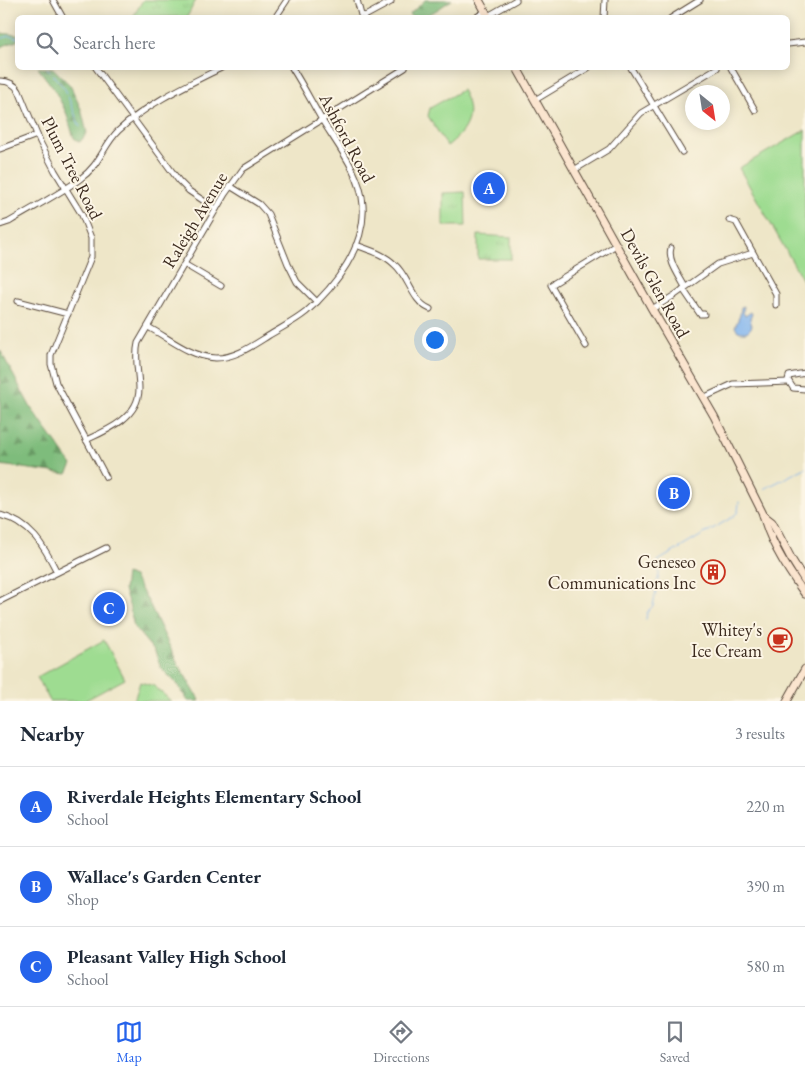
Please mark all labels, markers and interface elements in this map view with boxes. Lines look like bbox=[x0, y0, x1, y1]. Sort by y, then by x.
search box bbox=[15, 15, 790, 70]
icon: search bbox=[33, 29, 61, 57]
text: Search here bbox=[73, 30, 155, 55]
north arrow bbox=[685, 85, 730, 130]
street label: Ashford Road bbox=[314, 88, 381, 187]
street label: Plum Tree Road bbox=[37, 112, 109, 224]
street label: Raleigh Avenue bbox=[157, 167, 232, 272]
pin: A bbox=[473, 169, 505, 207]
street label: Devils Glen Road bbox=[616, 224, 695, 342]
your location bbox=[422, 327, 448, 353]
pin: B bbox=[658, 474, 690, 512]
place label: Geneseo Communications Inc bbox=[548, 550, 696, 594]
building icon: Geneseo Communications Inc bbox=[700, 559, 726, 585]
pin: C bbox=[93, 589, 125, 627]
place label: Whitey's Ice Cream bbox=[691, 618, 762, 662]
cafe icon: Whitey's Ice Cream bbox=[767, 627, 793, 653]
text: Nearby bbox=[20, 720, 84, 747]
text: 3 results bbox=[735, 723, 785, 744]
text: Riverdale Heights Elementary School bbox=[67, 784, 362, 809]
text: A bbox=[30, 796, 42, 817]
text: 220 m bbox=[746, 796, 785, 817]
text: School bbox=[67, 809, 109, 830]
text: Wallace's Garden Center bbox=[67, 864, 261, 889]
text: B bbox=[31, 876, 41, 897]
text: 390 m bbox=[746, 876, 785, 897]
text: Shop bbox=[67, 889, 99, 910]
text: Pleasant Valley High School bbox=[67, 944, 286, 969]
text: C bbox=[30, 956, 42, 977]
text: 580 m bbox=[746, 956, 785, 977]
text: School bbox=[67, 969, 109, 990]
tab: Map bbox=[115, 1018, 143, 1066]
tab: Directions bbox=[373, 1018, 430, 1066]
tab: Saved bbox=[660, 1018, 690, 1066]

